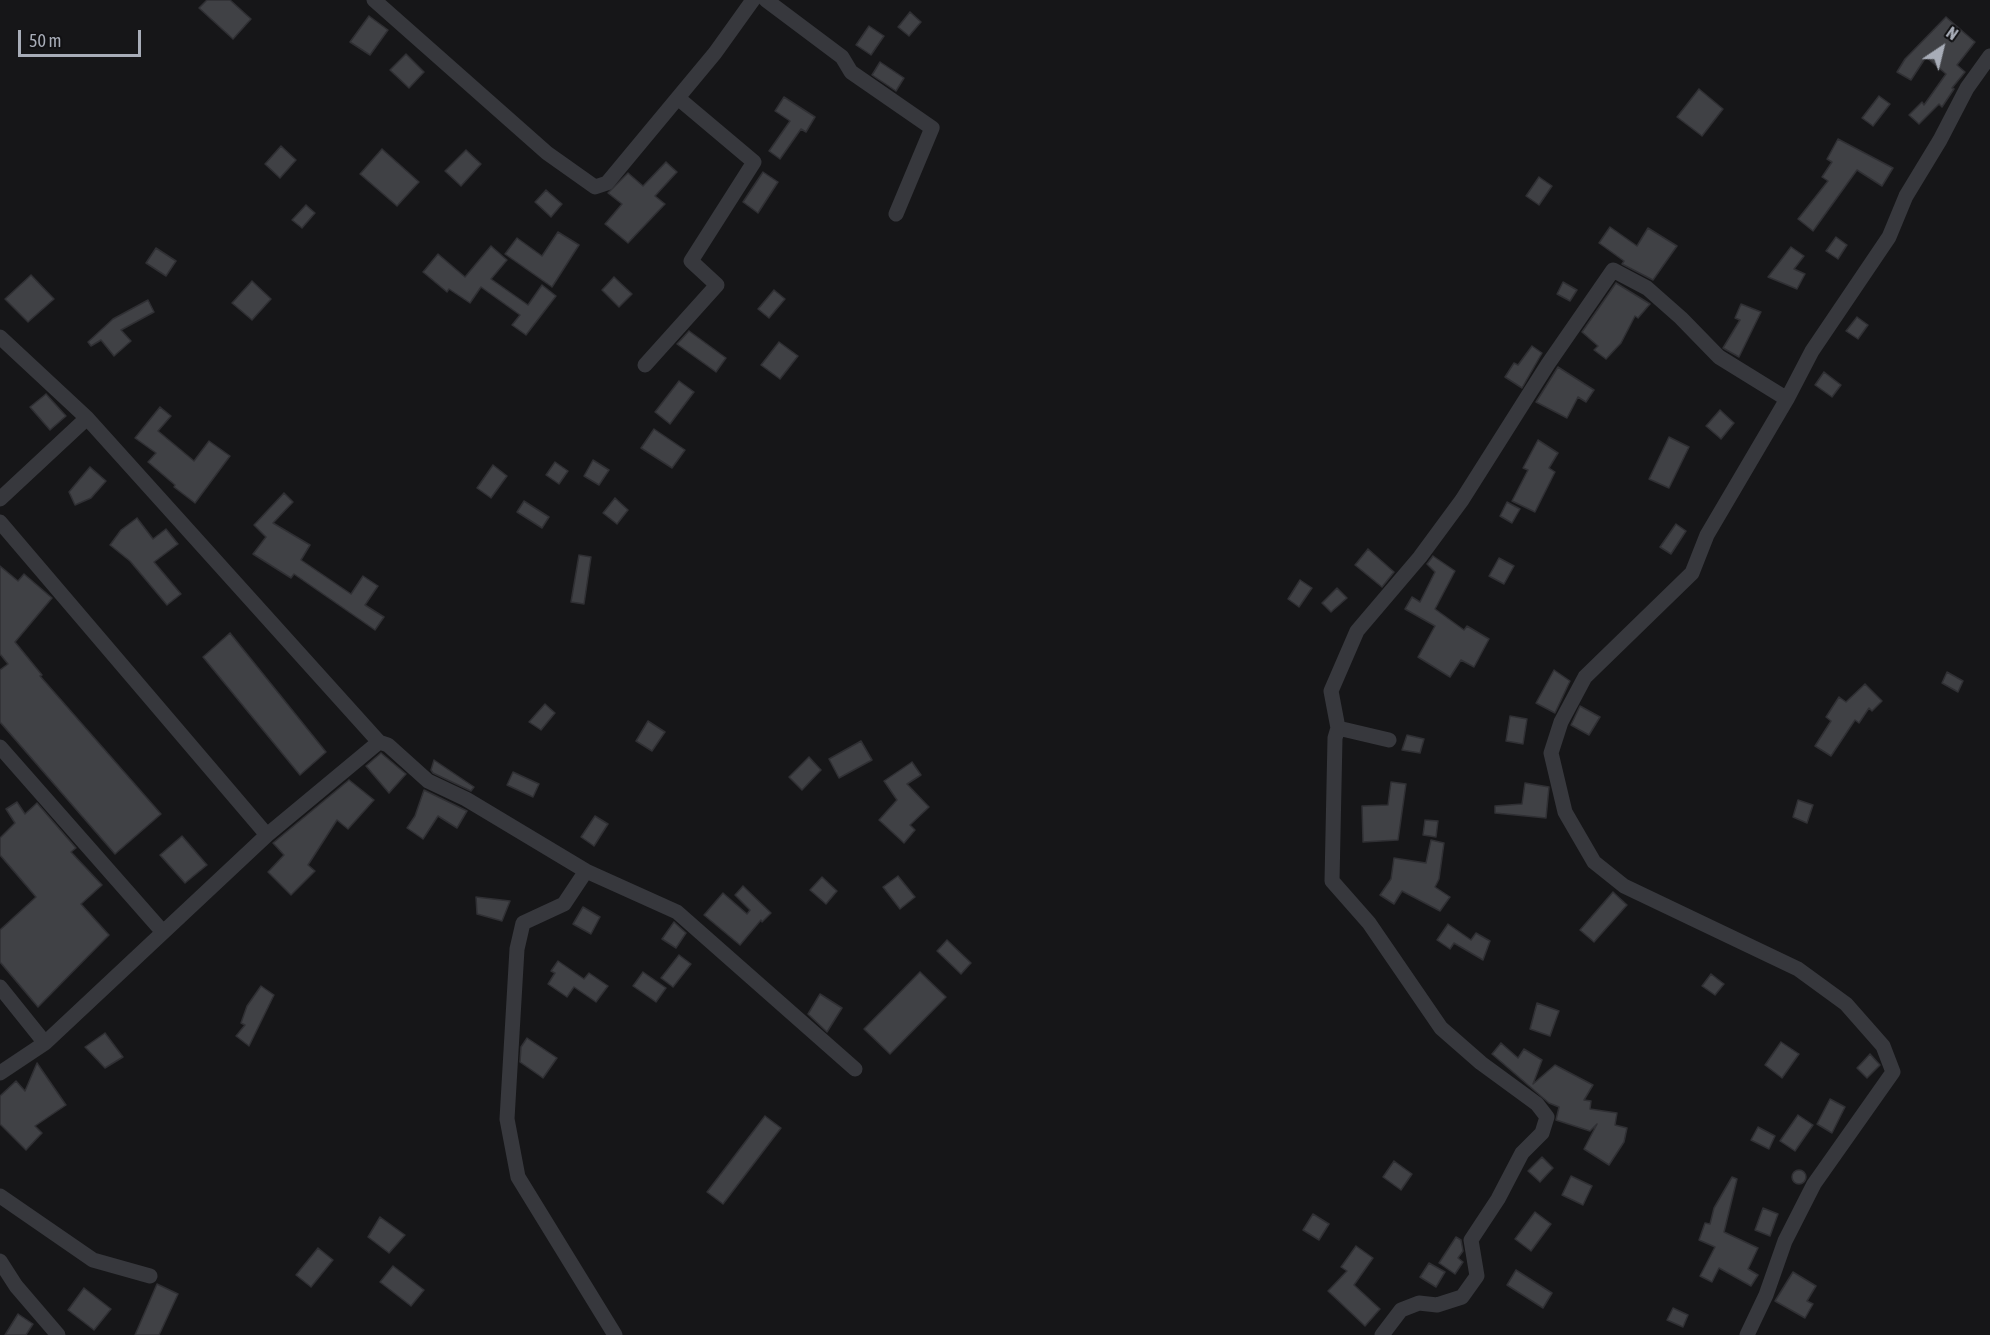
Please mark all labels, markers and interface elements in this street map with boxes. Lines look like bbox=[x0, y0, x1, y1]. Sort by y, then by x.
scale bar bbox=[21, 18, 144, 56]
north arrow bbox=[1912, 18, 1972, 78]
text: N bbox=[1943, 23, 1961, 43]
text: 50 m bbox=[29, 30, 61, 51]

